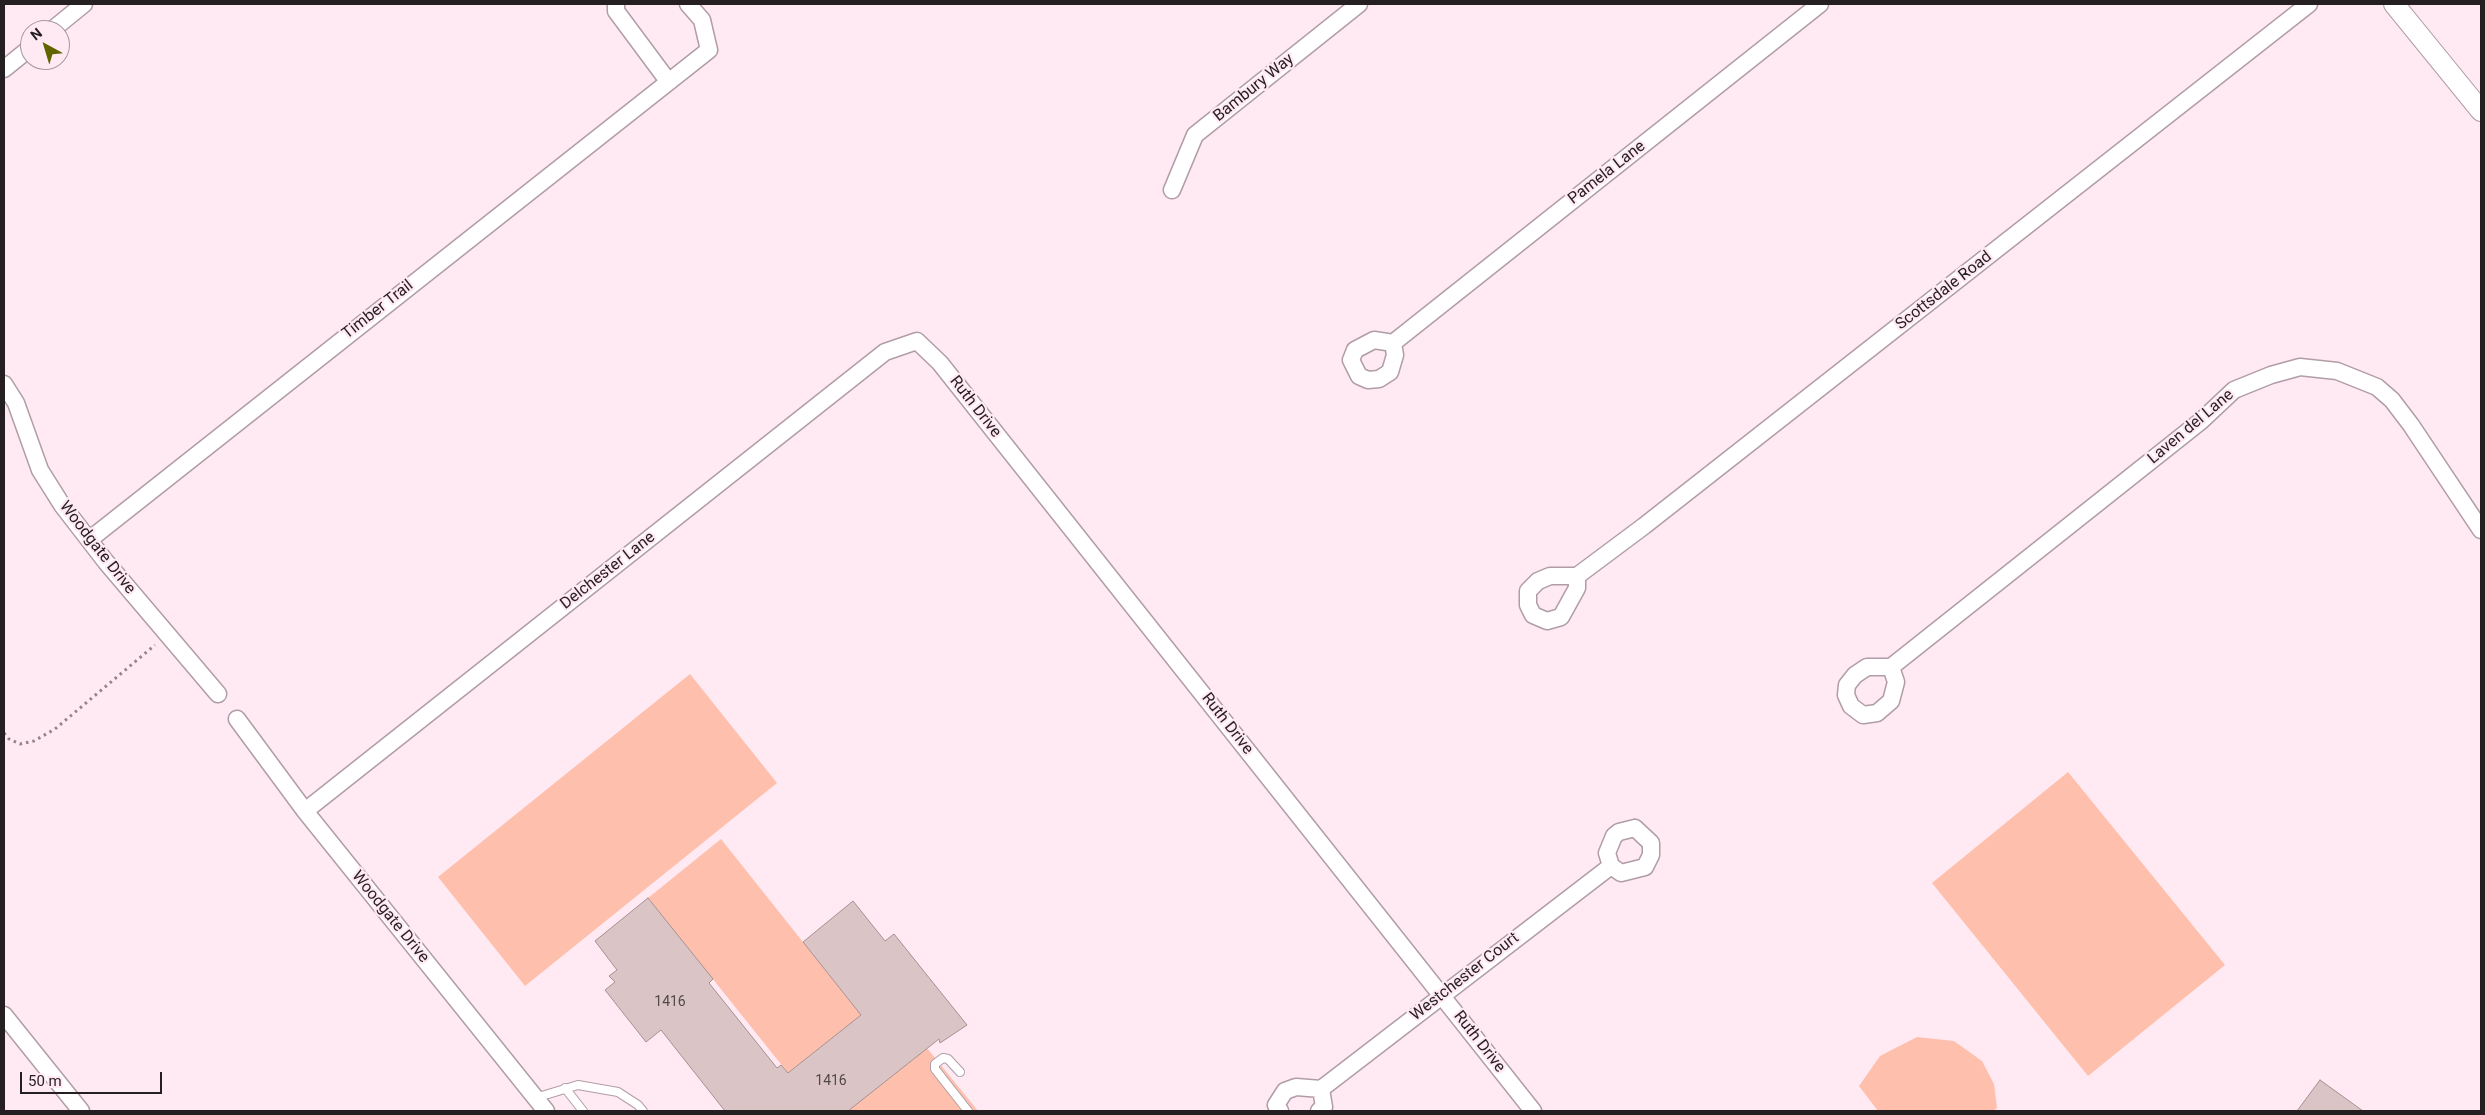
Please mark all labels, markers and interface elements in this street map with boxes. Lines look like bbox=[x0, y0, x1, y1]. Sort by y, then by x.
north arrow bbox=[20, 20, 70, 70]
text: N bbox=[27, 25, 45, 43]
street label: Bambury Way bbox=[1210, 50, 1298, 126]
street label: Pamela Lane bbox=[1565, 137, 1649, 209]
street label: Scottsdale Road bbox=[1892, 248, 1996, 334]
street label: Timber Trail bbox=[339, 276, 417, 344]
street label: Ruth Drive bbox=[945, 372, 1005, 442]
street label: Laven del Lane bbox=[2144, 386, 2238, 468]
street label: Woodgate Drive bbox=[55, 498, 139, 598]
street label: Delchester Lane bbox=[557, 528, 659, 614]
street label: Ruth Drive bbox=[1197, 689, 1257, 759]
street label: Woodgate Drive bbox=[347, 867, 433, 967]
street label: Westchester Court bbox=[1407, 929, 1523, 1025]
house number: 1416 bbox=[654, 994, 686, 1010]
street label: Ruth Drive bbox=[1449, 1007, 1509, 1077]
scale bar bbox=[22, 1062, 165, 1094]
text: 50 m bbox=[28, 1072, 62, 1090]
house number: 1416 bbox=[815, 1073, 847, 1089]

